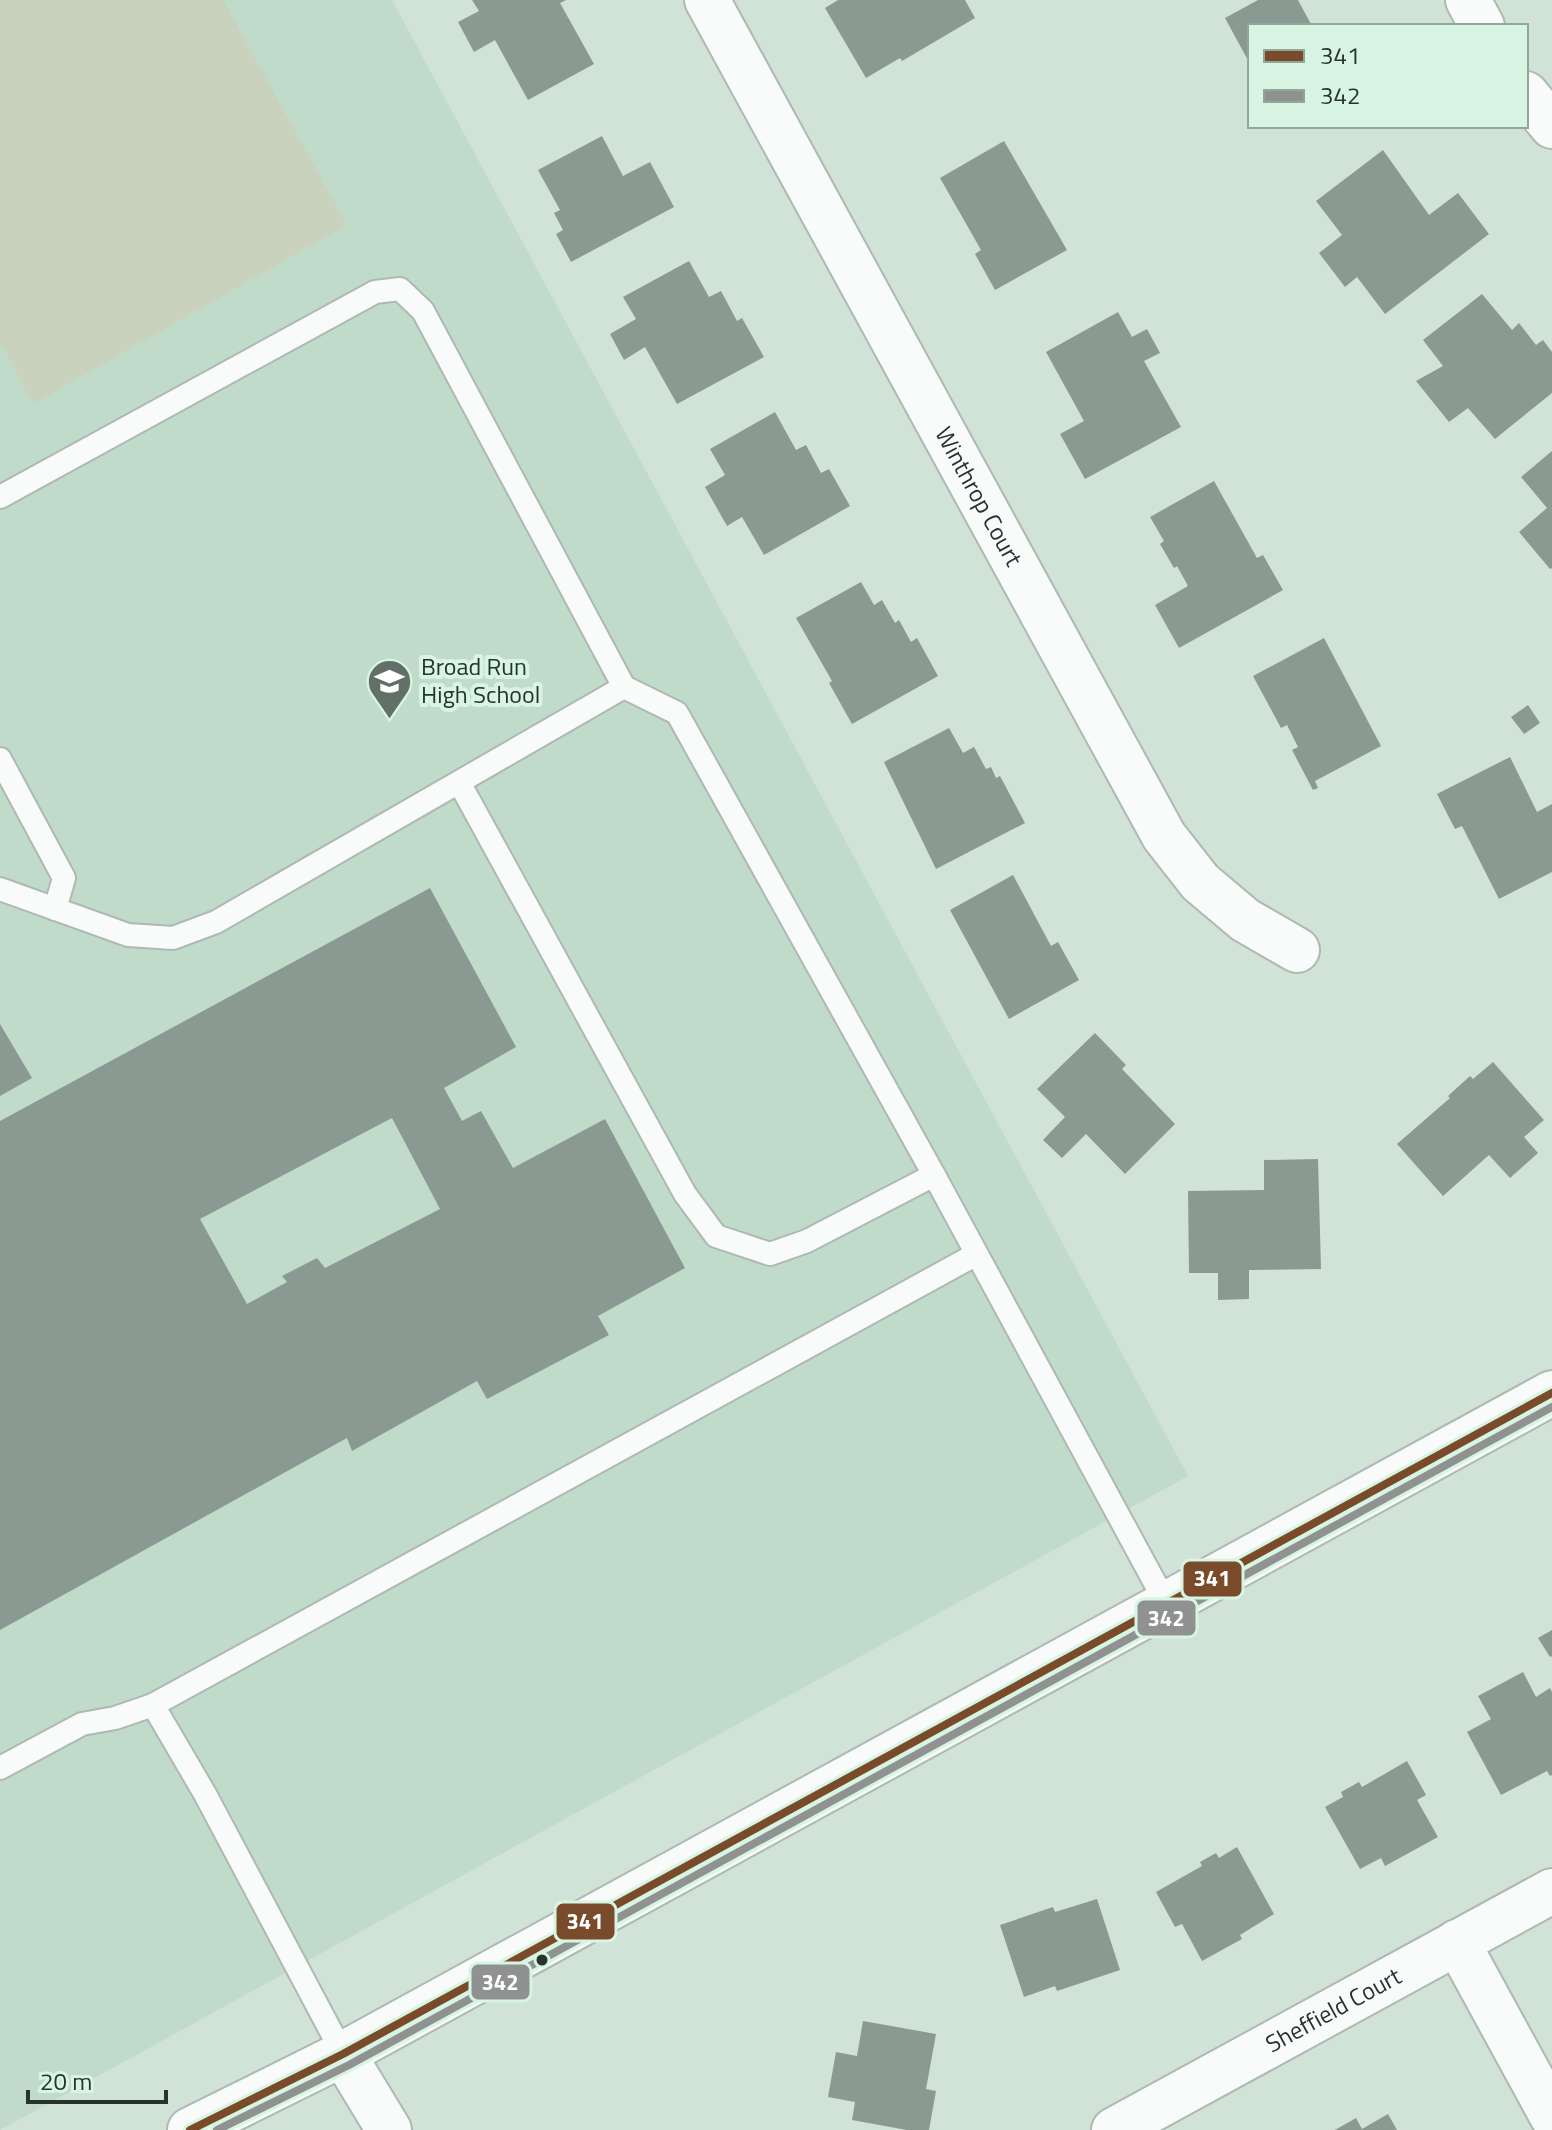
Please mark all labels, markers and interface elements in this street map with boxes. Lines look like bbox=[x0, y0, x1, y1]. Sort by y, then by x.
legend bbox=[1248, 24, 1528, 128]
text: 341 bbox=[1320, 37, 1360, 73]
text: 342 bbox=[1320, 77, 1360, 113]
street label: Winthrop Court bbox=[927, 420, 1032, 573]
place label: Broad Run High School bbox=[421, 648, 540, 712]
school or university icon: Broad Run High School bbox=[366, 657, 414, 720]
line badge: 341 bbox=[1182, 1560, 1243, 1598]
text: 341 bbox=[1194, 1561, 1230, 1595]
line badge: 342 bbox=[1136, 1599, 1197, 1637]
text: 342 bbox=[1148, 1601, 1184, 1635]
line badge: 341 bbox=[555, 1902, 616, 1941]
text: 341 bbox=[567, 1904, 603, 1938]
unlabelled marker bbox=[534, 1952, 550, 1968]
street label: Sheffield Court bbox=[1259, 1957, 1408, 2061]
line badge: 342 bbox=[470, 1963, 531, 2001]
text: 342 bbox=[482, 1965, 518, 1999]
scale bar bbox=[28, 2054, 166, 2104]
text: 20 m bbox=[40, 2063, 92, 2099]

